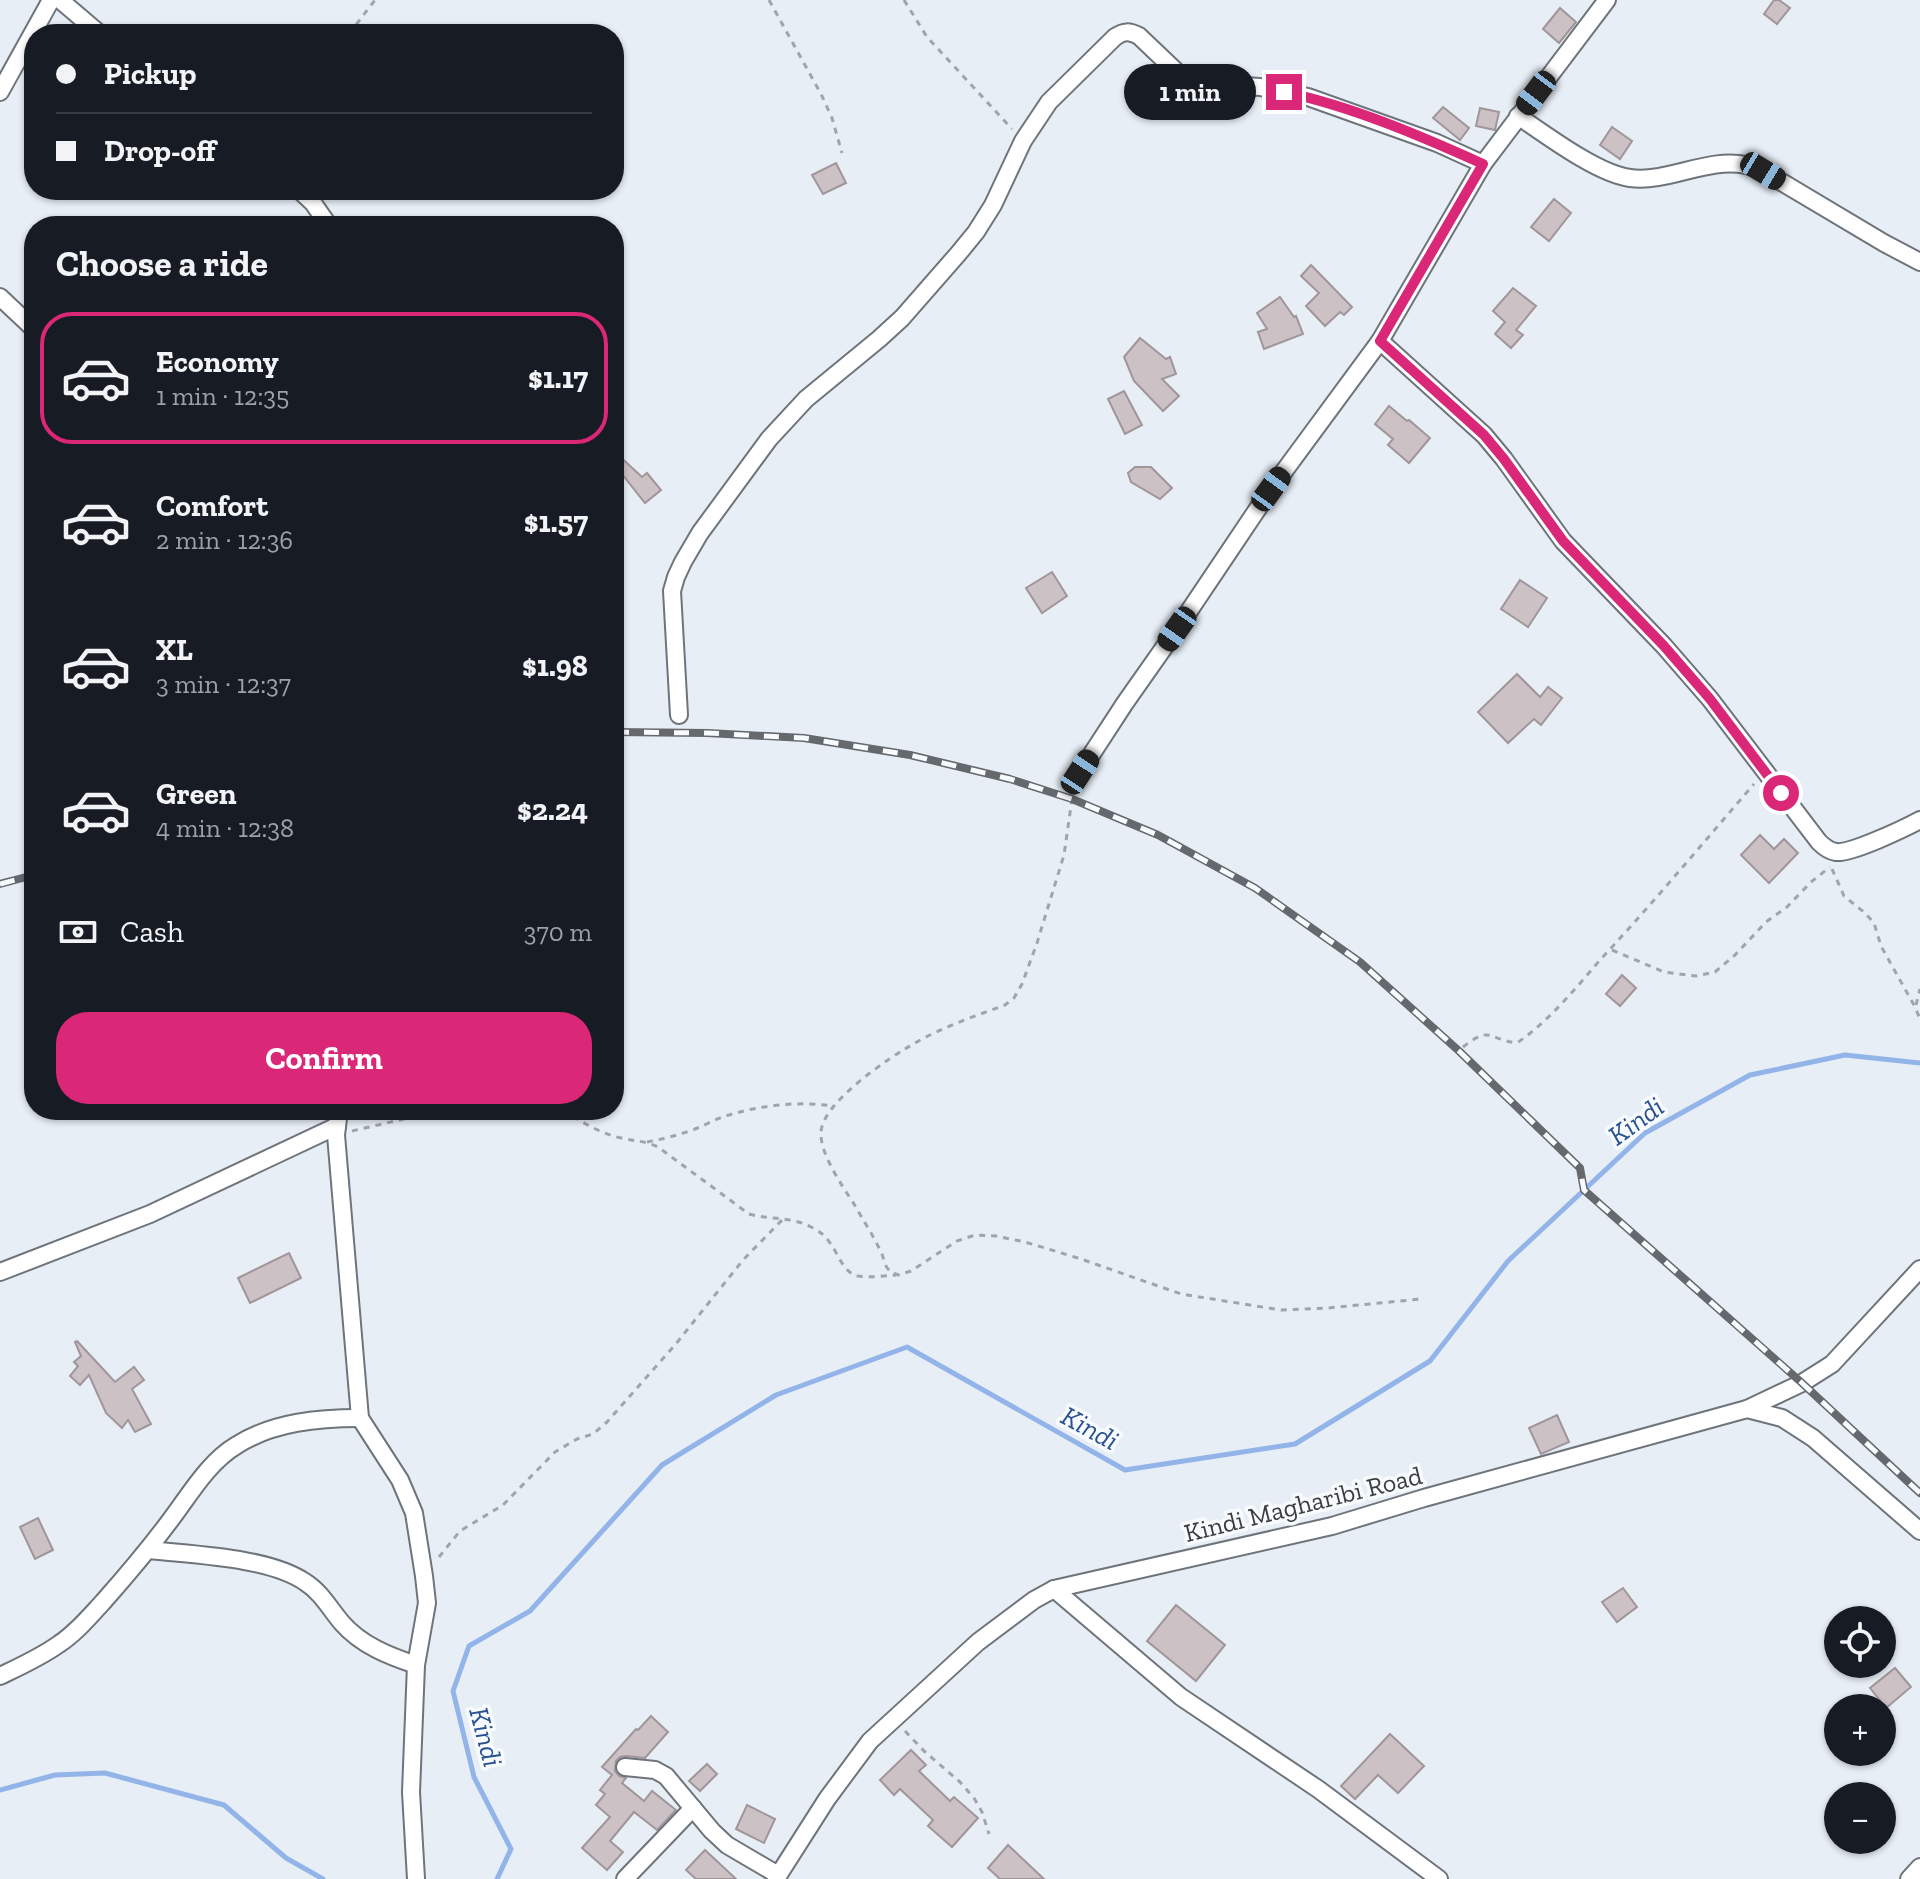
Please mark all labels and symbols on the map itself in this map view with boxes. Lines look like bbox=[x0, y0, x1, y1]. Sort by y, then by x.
callout: 1 min bbox=[1124, 64, 1256, 120]
car bbox=[1512, 67, 1560, 119]
route end bbox=[1266, 74, 1302, 110]
car bbox=[1736, 148, 1790, 194]
car bbox=[1247, 463, 1295, 515]
car bbox=[1153, 602, 1201, 656]
car bbox=[1057, 745, 1103, 799]
route start bbox=[1763, 775, 1799, 811]
water label: Kindi bbox=[1602, 1090, 1670, 1152]
water label: Kindi bbox=[1056, 1399, 1124, 1457]
street label: Kindi Magharibi Road bbox=[1181, 1459, 1425, 1549]
water label: Kindi bbox=[462, 1704, 510, 1770]

